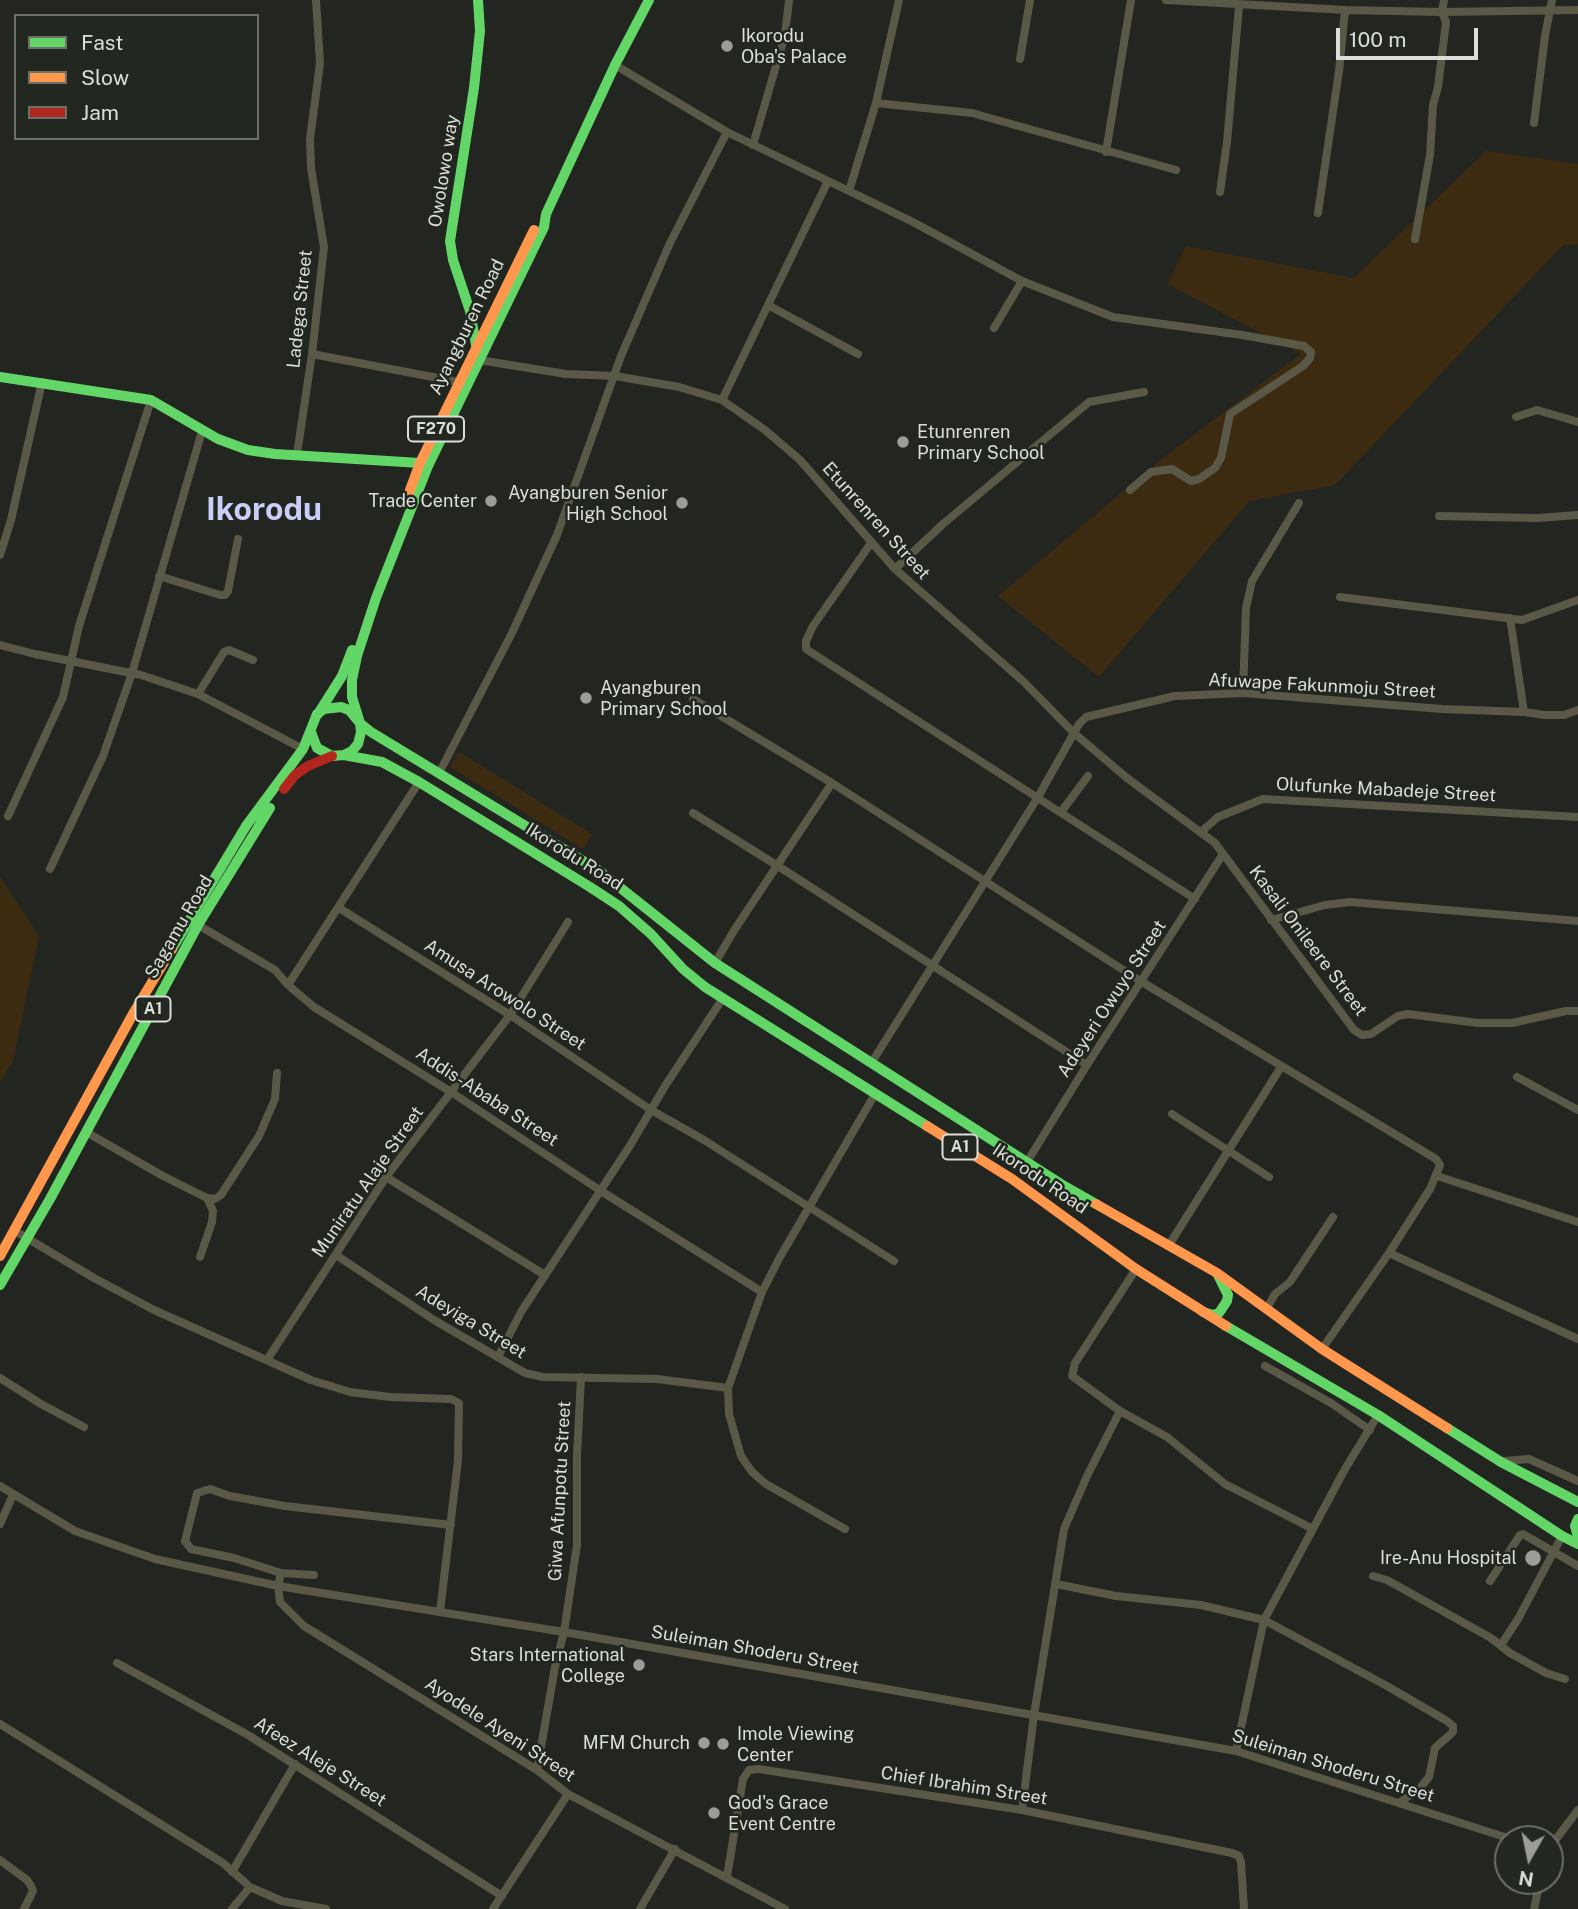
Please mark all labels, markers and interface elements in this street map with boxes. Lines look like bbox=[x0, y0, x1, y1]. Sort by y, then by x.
legend bbox=[14, 14, 259, 140]
scale bar bbox=[1340, 14, 1482, 58]
place label: Ikorodu Oba's Palace bbox=[741, 25, 847, 68]
text: 100 m bbox=[1349, 27, 1406, 52]
text: Fast bbox=[81, 30, 123, 55]
marker: Ikorodu Oba's Palace bbox=[719, 38, 735, 54]
text: Slow bbox=[81, 65, 129, 90]
text: Jam bbox=[81, 100, 119, 125]
street label: Owolowo way bbox=[424, 113, 464, 229]
street label: Ladega Street bbox=[283, 249, 317, 369]
street label: Ayangburen Road bbox=[425, 256, 509, 398]
road number: F270 bbox=[408, 416, 464, 442]
place label: Etunrenren Primary School bbox=[917, 421, 1045, 464]
marker: Etunrenren Primary School bbox=[895, 434, 911, 450]
street label: Etunrenren Street bbox=[818, 458, 934, 584]
place label: Ayangburen Senior High School bbox=[508, 482, 668, 524]
place label: Trade Center bbox=[368, 490, 477, 512]
district label: Ikorodu bbox=[206, 491, 322, 529]
marker: Trade Center bbox=[483, 493, 499, 509]
marker: Ayangburen Senior High School bbox=[674, 495, 690, 511]
street label: Afuwape Fakunmoju Street bbox=[1208, 669, 1436, 703]
place label: Ayangburen Primary School bbox=[600, 677, 728, 720]
marker: Ayangburen Primary School bbox=[578, 690, 594, 706]
street label: Olufunke Mabadeje Street bbox=[1275, 773, 1497, 807]
street label: Ikorodu Road bbox=[522, 819, 626, 895]
street label: Kasali Onileere Street bbox=[1244, 862, 1372, 1020]
street label: Sagamu Road bbox=[141, 871, 217, 983]
street label: Adeyeri Owuyo Street bbox=[1053, 916, 1171, 1082]
street label: Amusa Arowolo Street bbox=[420, 935, 590, 1055]
road number: A1 bbox=[136, 996, 170, 1021]
street label: Addis-Ababa Street bbox=[412, 1043, 562, 1151]
street label: Muniratu Alaje Street bbox=[308, 1102, 428, 1262]
road number: A1 bbox=[942, 1134, 978, 1160]
street label: Ikorodu Road bbox=[988, 1139, 1092, 1219]
street label: Adeyiga Street bbox=[412, 1280, 530, 1364]
street label: Giwa Afunpotu Street bbox=[544, 1400, 576, 1582]
place label: Ire-Anu Hospital bbox=[1380, 1547, 1517, 1569]
marker: Ire-Anu Hospital bbox=[1523, 1548, 1543, 1568]
street label: Suleiman Shoderu Street bbox=[649, 1621, 861, 1679]
place label: Stars International College bbox=[470, 1644, 625, 1686]
marker: Stars International College bbox=[631, 1657, 647, 1673]
street label: Ayodele Ayeni Street bbox=[421, 1673, 579, 1787]
street label: Afeez Aleje Street bbox=[250, 1713, 390, 1811]
place label: Imole Viewing Center bbox=[737, 1723, 854, 1766]
street label: Suleiman Shoderu Street bbox=[1229, 1725, 1437, 1807]
place label: MFM Church bbox=[583, 1732, 690, 1754]
marker: MFM Church bbox=[696, 1735, 712, 1751]
marker: Imole Viewing Center bbox=[715, 1736, 731, 1752]
street label: Chief Ibrahim Street bbox=[879, 1762, 1049, 1810]
place label: God's Grace Event Centre bbox=[728, 1792, 836, 1834]
marker: God's Grace Event Centre bbox=[706, 1805, 722, 1821]
north arrow bbox=[1494, 1825, 1564, 1895]
text: N bbox=[1517, 1867, 1535, 1891]

